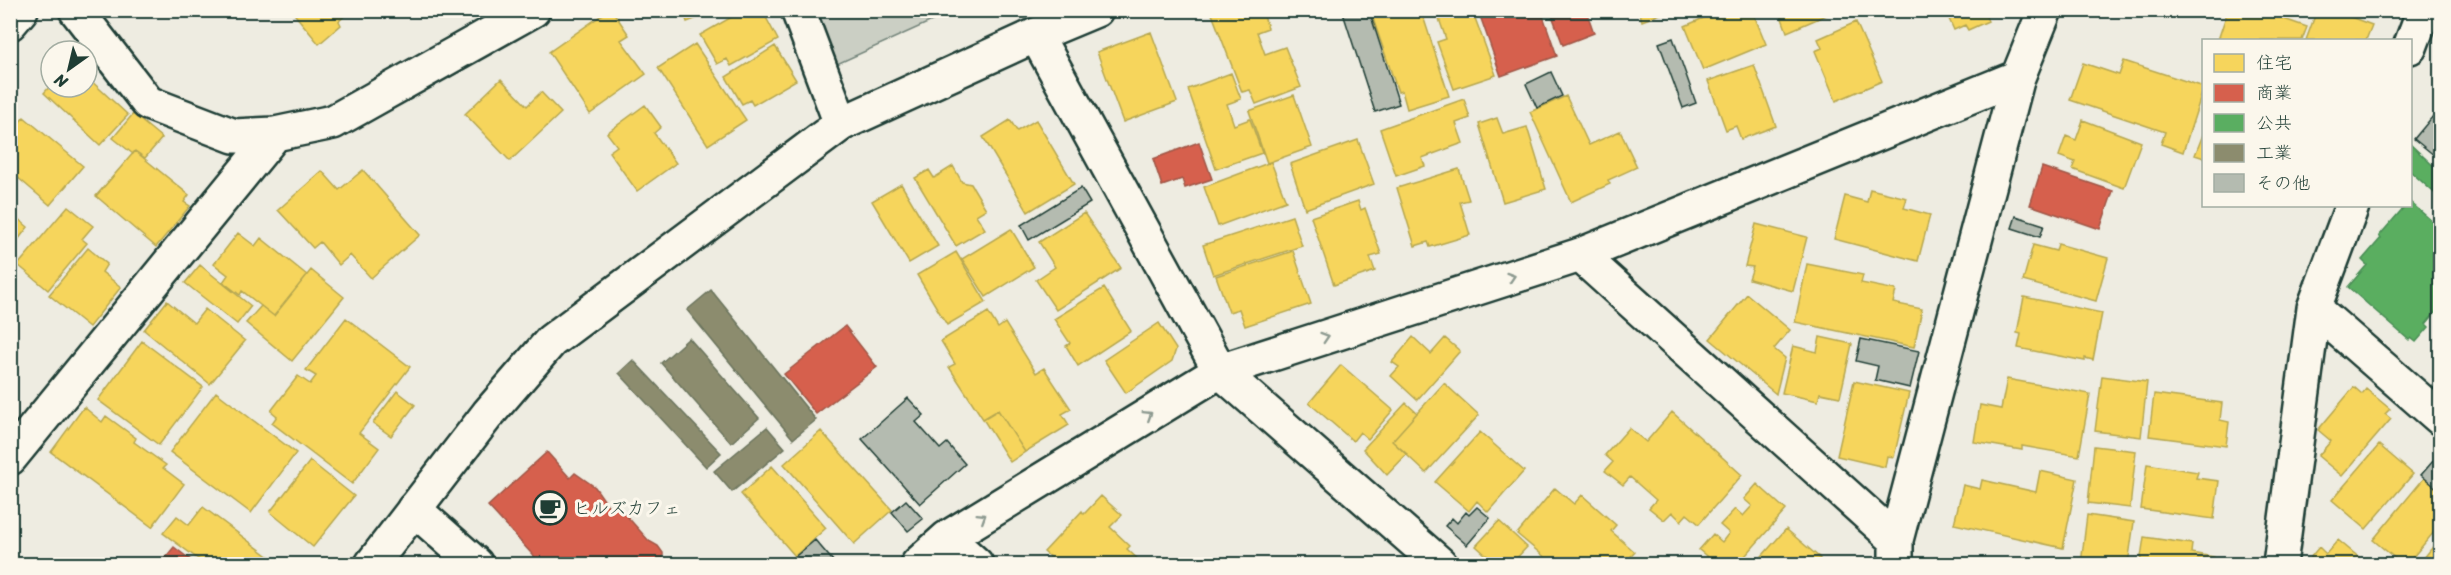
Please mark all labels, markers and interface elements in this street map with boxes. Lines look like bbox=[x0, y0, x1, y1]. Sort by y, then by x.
north arrow bbox=[39, 39, 99, 99]
legend bbox=[2202, 39, 2412, 207]
text: 住宅 bbox=[2256, 47, 2292, 79]
text: N bbox=[47, 65, 74, 97]
text: 商業 bbox=[2256, 77, 2292, 109]
text: 公共 bbox=[2256, 107, 2292, 139]
text: 工業 bbox=[2256, 137, 2292, 169]
text: その他 bbox=[2256, 167, 2310, 199]
one-way arrow bbox=[1505, 272, 1516, 285]
one-way arrow bbox=[1319, 332, 1330, 344]
one-way arrow bbox=[1142, 411, 1152, 423]
cafe icon: ヒルズカフェ bbox=[532, 490, 568, 526]
place label: ヒルズカフェ bbox=[573, 492, 681, 524]
one-way arrow bbox=[976, 513, 986, 525]

